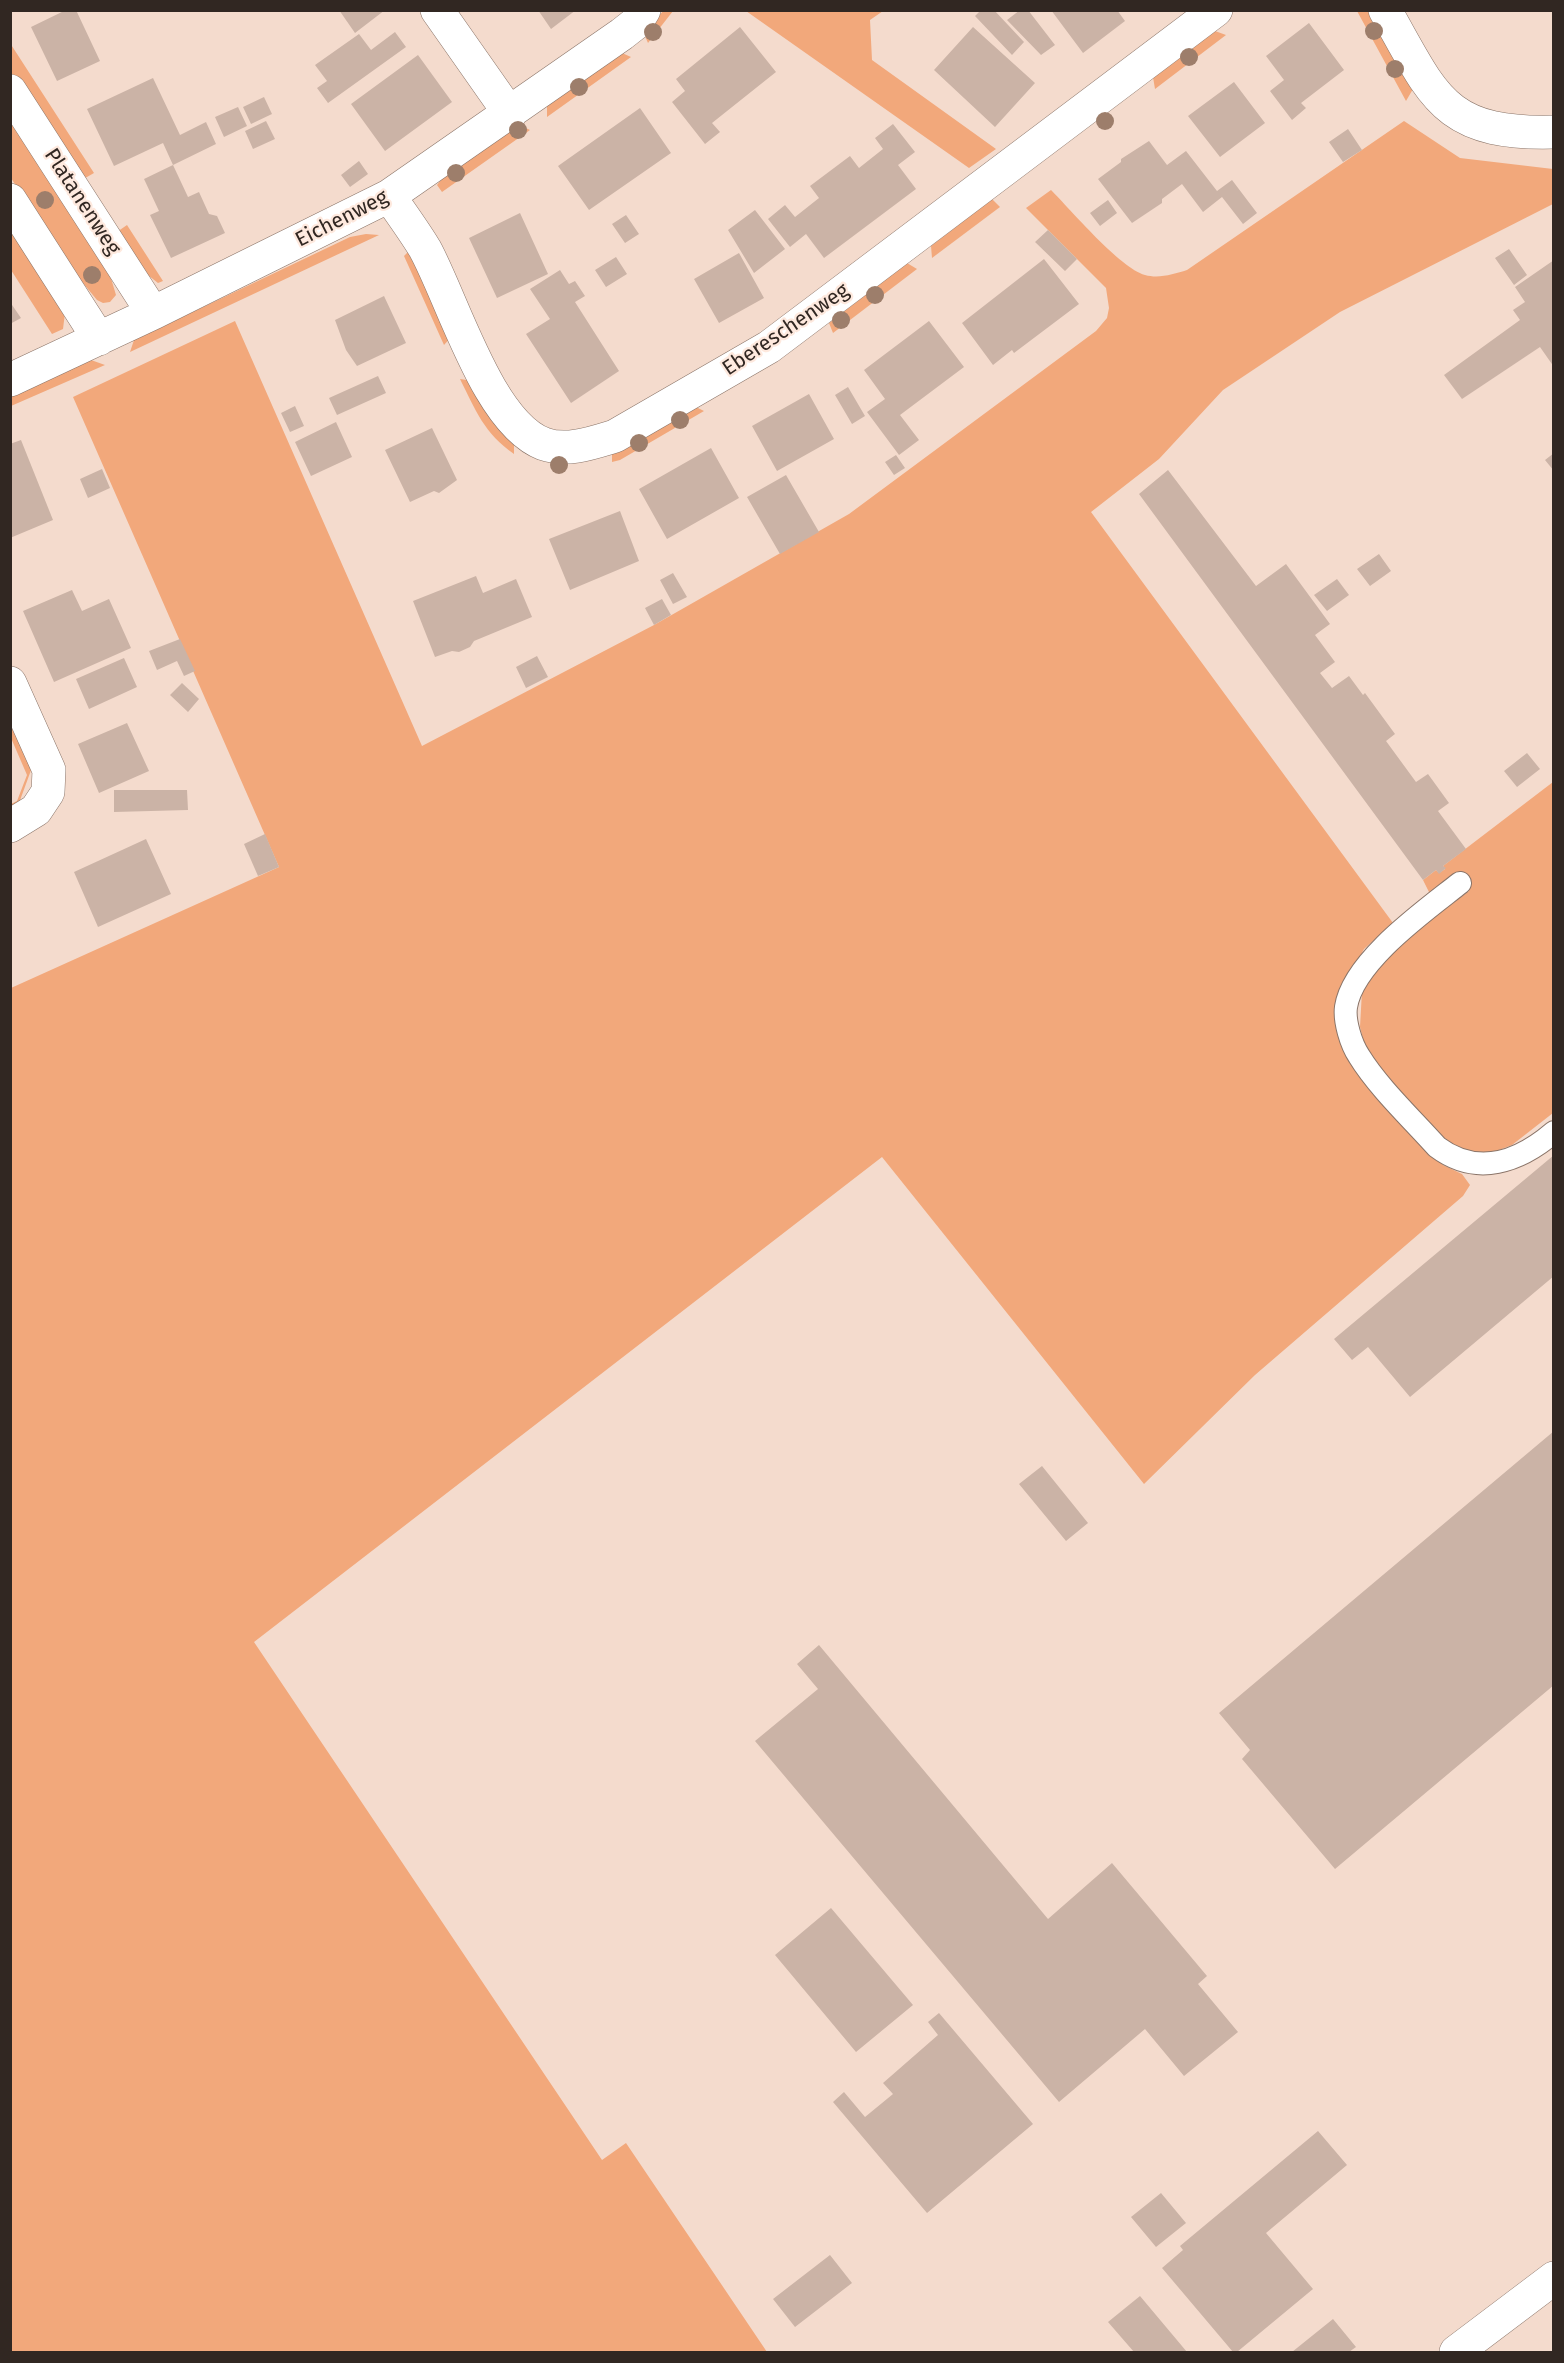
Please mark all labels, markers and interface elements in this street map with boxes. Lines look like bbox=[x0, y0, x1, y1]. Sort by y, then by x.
street label: Platanenweg bbox=[38, 144, 126, 260]
street label: Eichenweg bbox=[291, 185, 393, 253]
street label: Ebereschenweg bbox=[718, 278, 854, 382]

